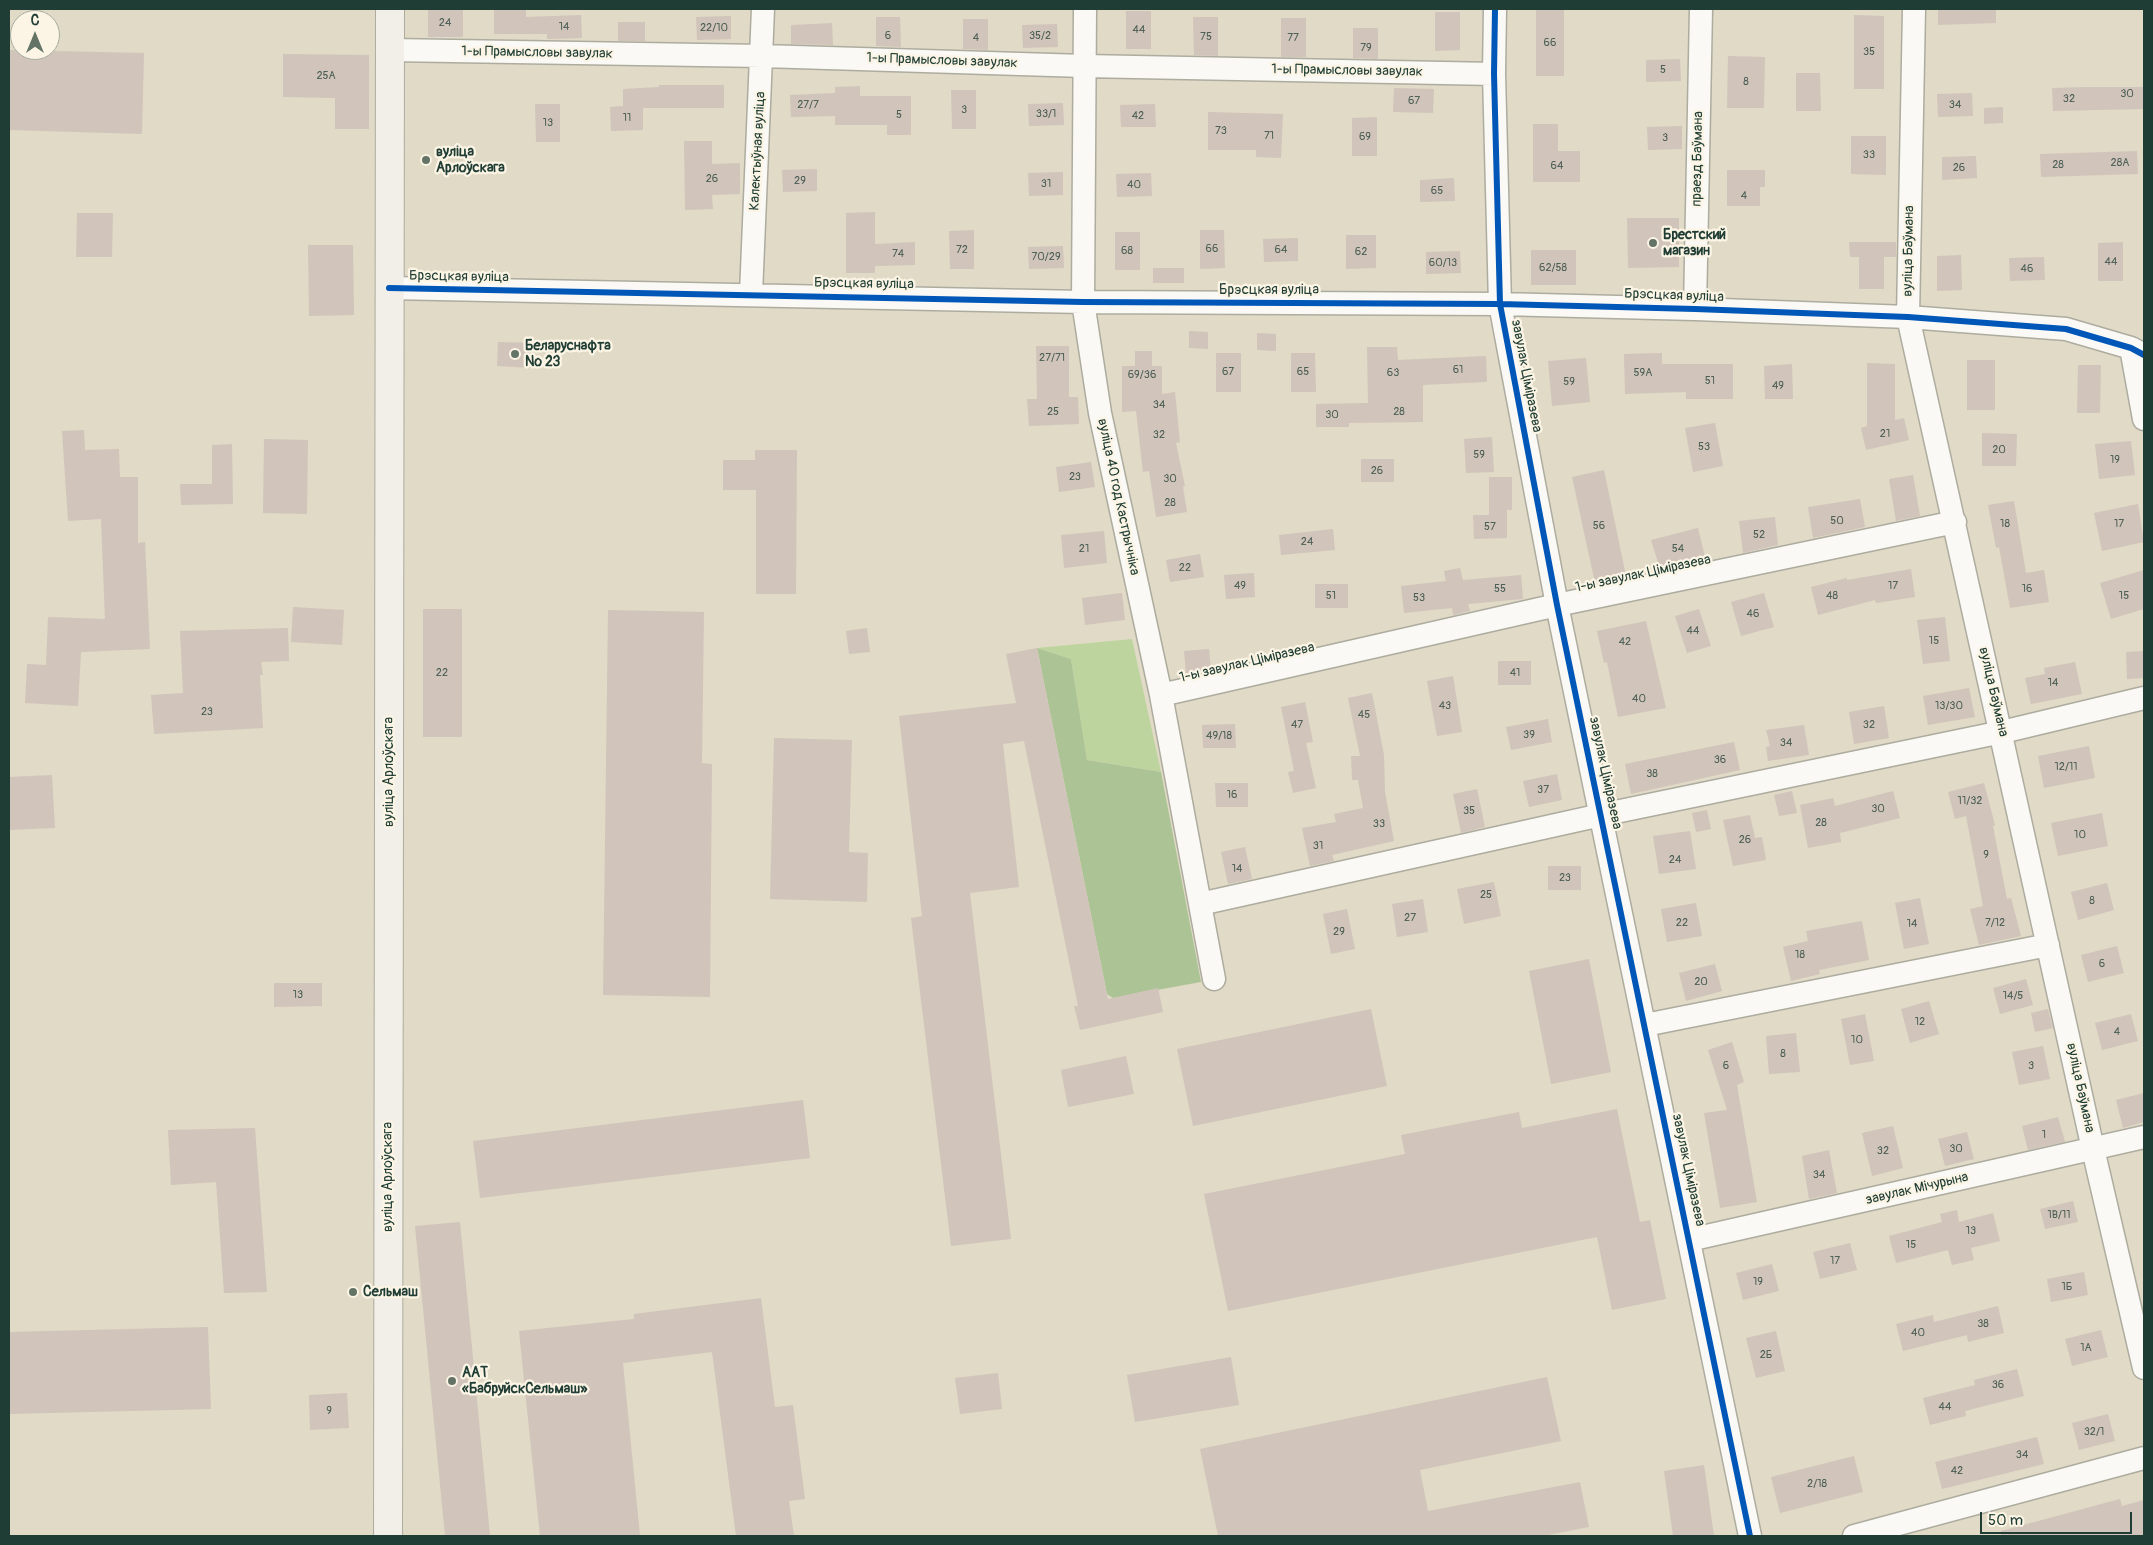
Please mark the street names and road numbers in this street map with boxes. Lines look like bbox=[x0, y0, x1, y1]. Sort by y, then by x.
street label: 1-ы Прамысловы завулак bbox=[461, 43, 613, 63]
street label: 1-ы Прамысловы завулак bbox=[866, 50, 1018, 72]
street label: 1-ы Прамысловы завулак bbox=[1271, 61, 1423, 81]
street label: Калектыўная вуліца bbox=[746, 91, 770, 211]
street label: праезд Баўмана bbox=[1689, 111, 1707, 207]
street label: вуліца Баўмана bbox=[1900, 205, 1918, 297]
street label: Брэсцкая вуліца bbox=[409, 268, 509, 286]
street label: Брэсцкая вуліца bbox=[814, 275, 914, 293]
street label: Брэсцкая вуліца bbox=[1219, 282, 1319, 298]
street label: Брэсцкая вуліца bbox=[1624, 286, 1724, 306]
street label: завулак Ціміразева bbox=[1507, 318, 1545, 434]
street label: вуліца 40 год Кастрычніка bbox=[1093, 417, 1143, 577]
street label: 1-ы завулак Ціміразева bbox=[1574, 551, 1712, 597]
street label: 1-ы завулак Ціміразева bbox=[1178, 639, 1316, 687]
street label: вуліца Баўмана bbox=[1975, 646, 2011, 738]
street label: завулак Ціміразева bbox=[1585, 715, 1625, 831]
street label: вуліца Арлоўскага bbox=[381, 717, 397, 827]
street label: вуліца Баўмана bbox=[2062, 1042, 2098, 1134]
street label: завулак Ціміразева bbox=[1668, 1112, 1708, 1228]
street label: вуліца Арлоўскага bbox=[380, 1122, 396, 1232]
street label: завулак Мічурына bbox=[1864, 1169, 1970, 1209]

